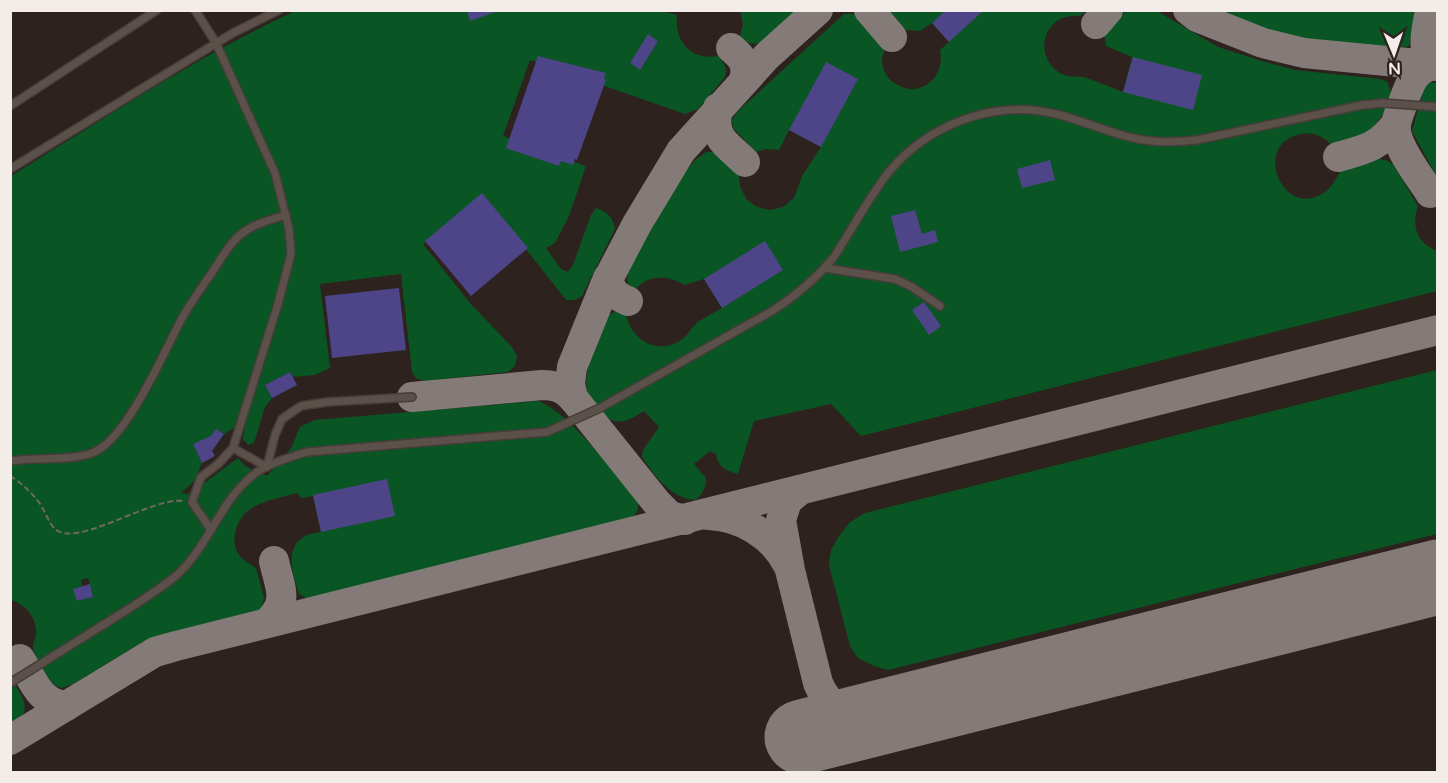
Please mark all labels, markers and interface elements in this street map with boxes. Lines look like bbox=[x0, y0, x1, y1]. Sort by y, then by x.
north arrow bbox=[1364, 24, 1424, 84]
text: N bbox=[1388, 58, 1401, 78]

